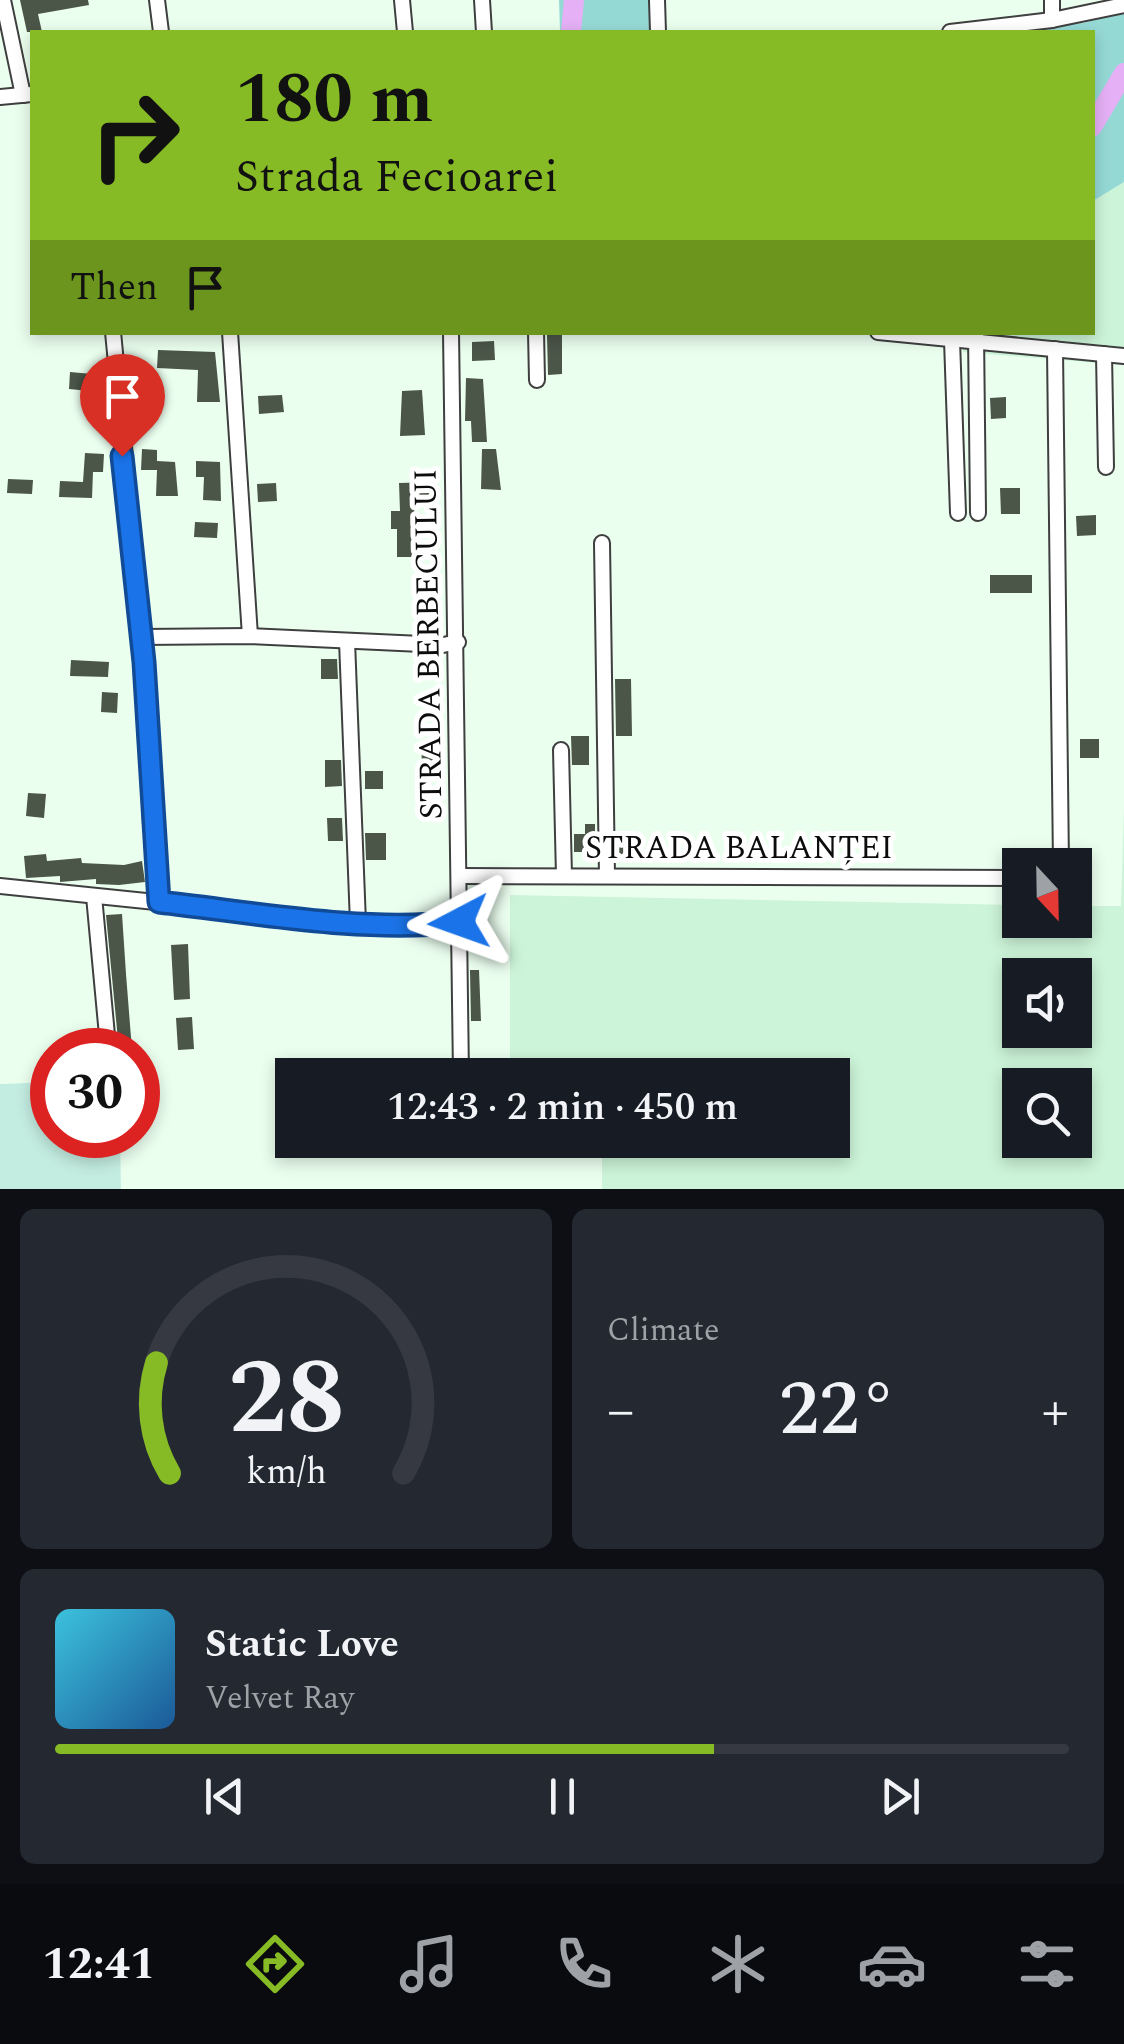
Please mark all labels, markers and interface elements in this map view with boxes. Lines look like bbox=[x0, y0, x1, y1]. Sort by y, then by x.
text: 180 m bbox=[235, 47, 433, 153]
icon: right bbox=[70, 70, 200, 200]
text: Strada Fecioarei bbox=[235, 143, 558, 212]
text: Then bbox=[70, 259, 158, 317]
icon: arrive bbox=[178, 260, 233, 315]
pin bbox=[80, 354, 165, 457]
icon: arrive bbox=[95, 369, 150, 424]
street label: STRADA BERBECULUI bbox=[401, 468, 457, 820]
street label: STRADA BALANȚEI bbox=[585, 824, 893, 873]
north arrow bbox=[1002, 848, 1092, 938]
map controls bbox=[1002, 848, 1092, 1158]
position arrow bbox=[407, 870, 511, 974]
button: sound bbox=[1002, 958, 1092, 1048]
speed limit sign: 30 bbox=[30, 1028, 160, 1158]
button: search bbox=[1002, 1068, 1092, 1158]
text: 12:43 · 2 min · 450 m bbox=[387, 1079, 738, 1137]
text: Climate bbox=[607, 1306, 719, 1355]
text: 28 bbox=[228, 1321, 344, 1479]
text: 22° bbox=[779, 1354, 897, 1468]
text: − bbox=[607, 1370, 635, 1453]
text: + bbox=[1041, 1370, 1069, 1453]
text: km/h bbox=[246, 1445, 326, 1500]
text: Static Love bbox=[205, 1616, 399, 1674]
text: Velvet Ray bbox=[205, 1674, 354, 1723]
icon: previous bbox=[197, 1769, 252, 1824]
icon: pause bbox=[535, 1769, 590, 1824]
icon: next bbox=[873, 1769, 928, 1824]
icon: directions bbox=[240, 1929, 310, 1999]
icon: music bbox=[394, 1929, 464, 1999]
icon: phone bbox=[549, 1929, 619, 1999]
icon: climate bbox=[703, 1929, 773, 1999]
icon: car bbox=[857, 1929, 927, 1999]
icon: filters bbox=[1012, 1929, 1082, 1999]
text: 12:41 bbox=[42, 1930, 155, 1999]

